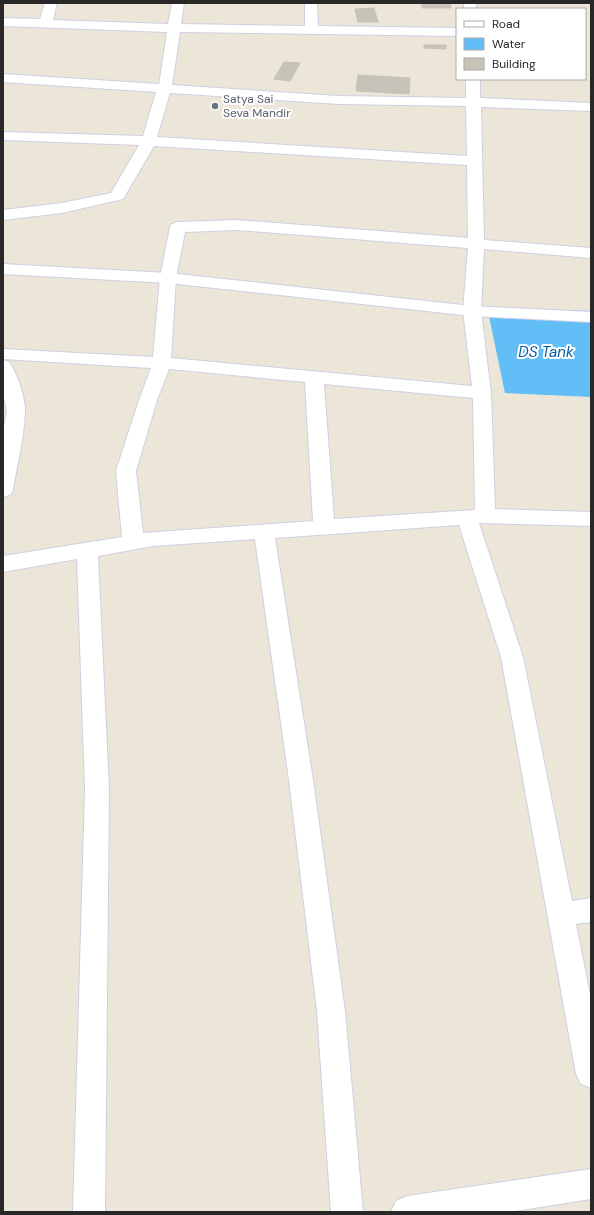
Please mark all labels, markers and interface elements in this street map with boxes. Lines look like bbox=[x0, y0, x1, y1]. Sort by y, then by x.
legend bbox=[456, 8, 586, 80]
text: Road bbox=[492, 16, 520, 32]
text: Water bbox=[492, 36, 526, 52]
text: Building bbox=[492, 56, 536, 72]
place label: Satya Sai Seva Mandir bbox=[223, 91, 291, 121]
marker: Satya Sai Seva Mandir bbox=[210, 101, 220, 111]
water label: DS Tank bbox=[518, 342, 574, 362]

